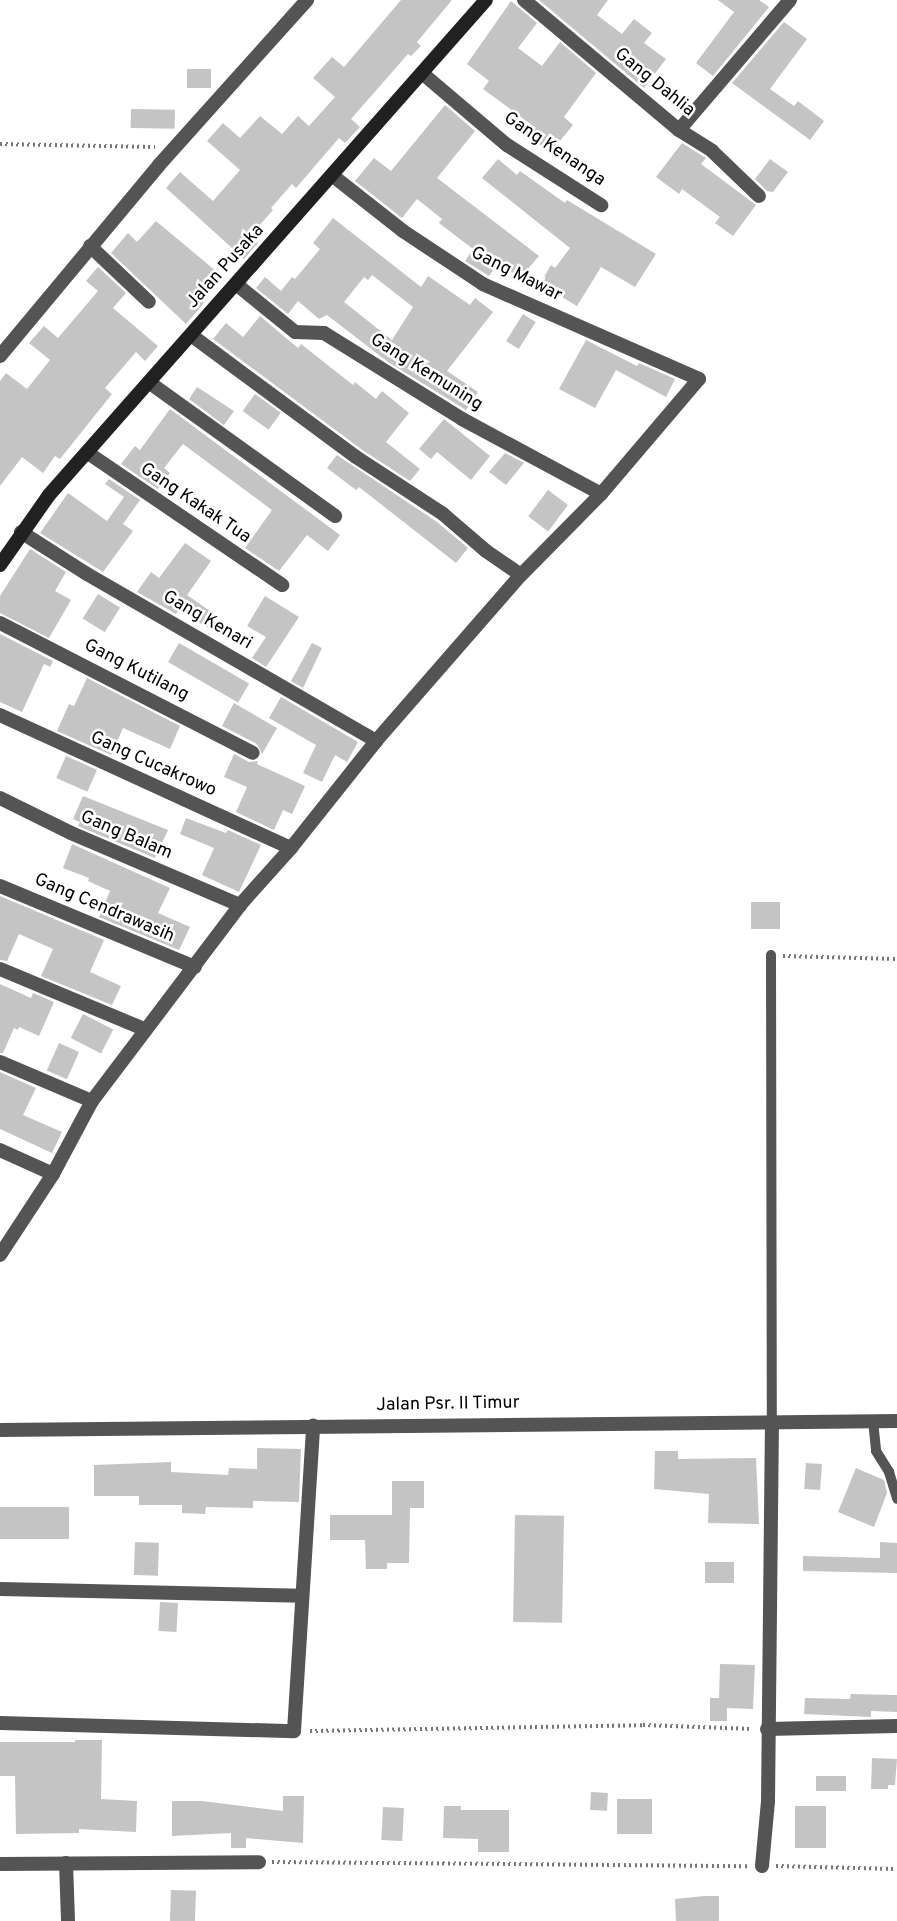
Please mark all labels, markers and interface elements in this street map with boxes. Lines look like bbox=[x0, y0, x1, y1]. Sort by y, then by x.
street label: Gang Dahlia bbox=[609, 44, 699, 122]
street label: Gang Kenanga bbox=[499, 108, 609, 192]
street label: Jalan Pusaka bbox=[183, 221, 269, 313]
street label: Gang Mawar bbox=[467, 243, 565, 307]
street label: Gang Kemuning bbox=[366, 330, 486, 416]
street label: Gang Kakak Tua bbox=[135, 459, 255, 549]
street label: Gang Kenari bbox=[158, 587, 256, 655]
street label: Gang Kutilang bbox=[80, 635, 192, 707]
street label: Gang Cucakrowo bbox=[87, 728, 219, 802]
street label: Gang Balam bbox=[77, 807, 175, 865]
street label: Gang Cendrawasih bbox=[31, 870, 177, 948]
street label: Jalan Psr. II Timur bbox=[376, 1393, 520, 1417]

